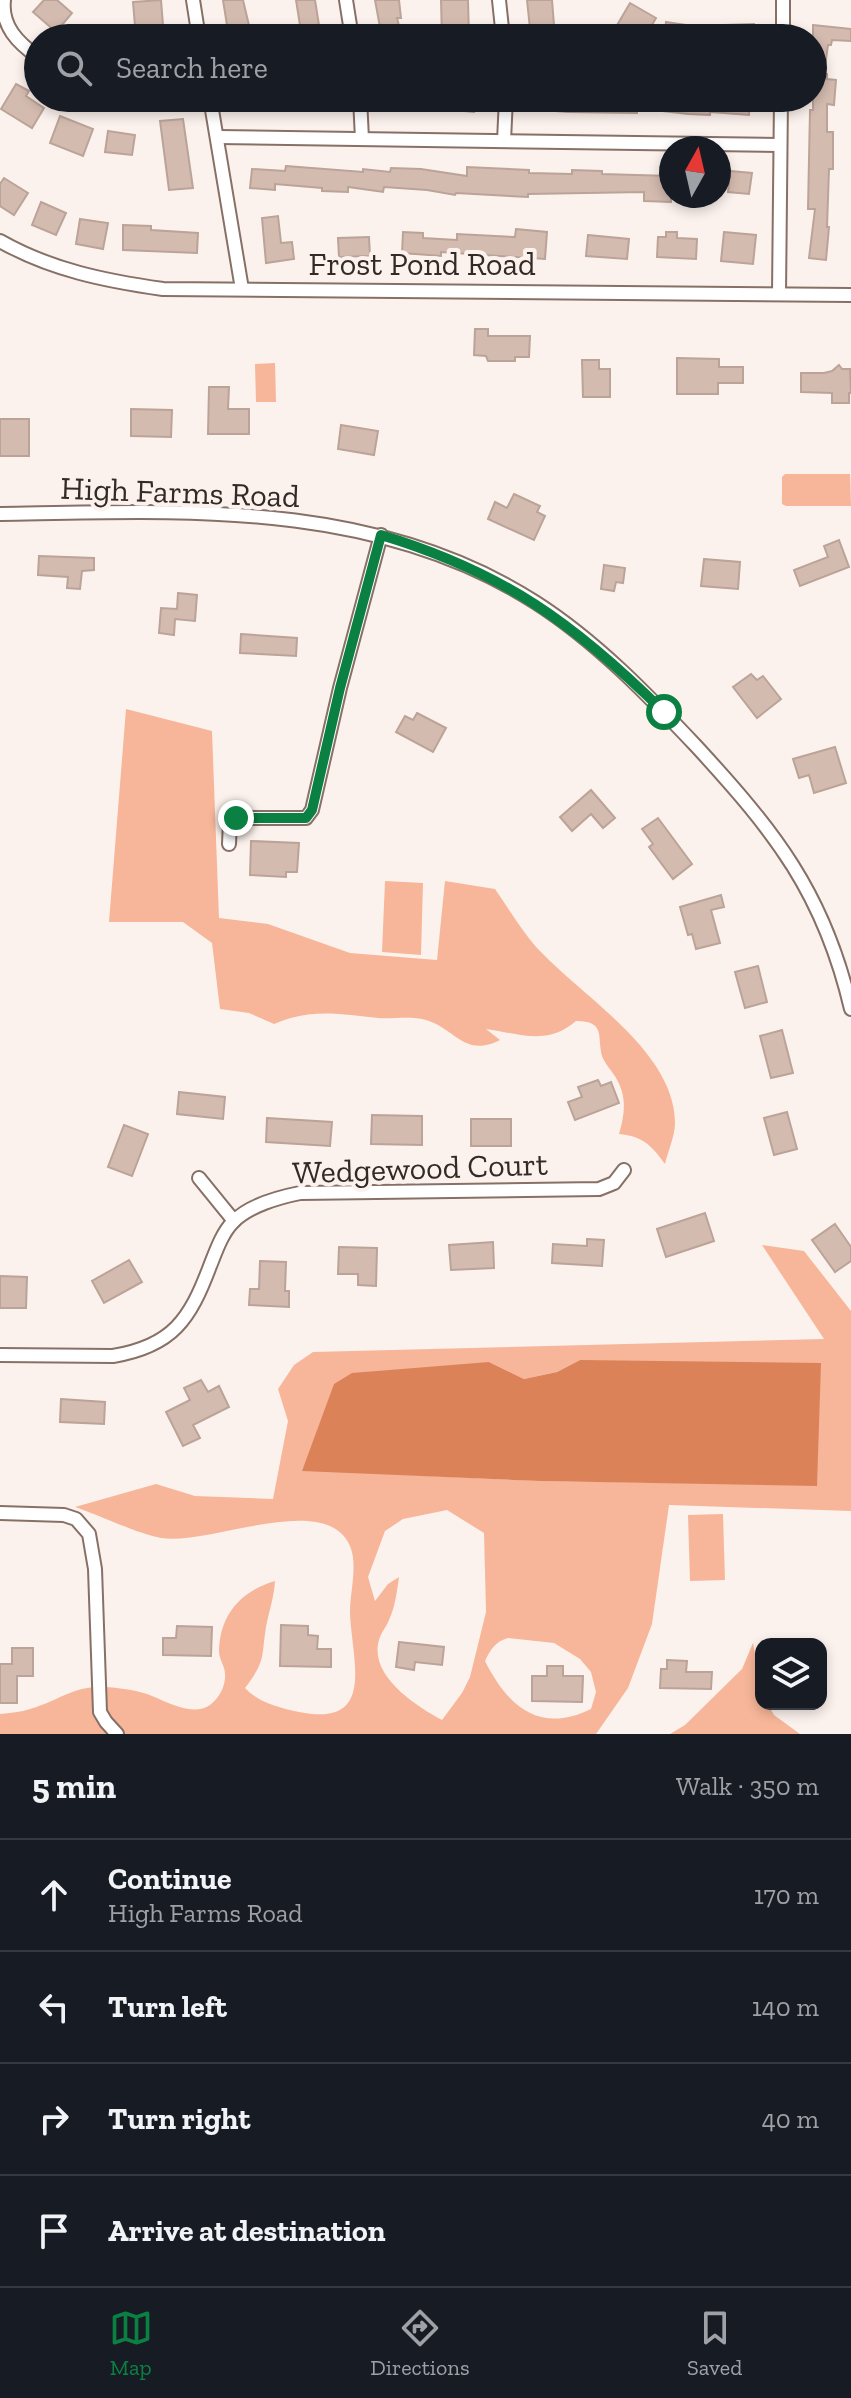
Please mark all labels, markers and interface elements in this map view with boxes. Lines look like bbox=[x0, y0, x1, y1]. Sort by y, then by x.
search box bbox=[24, 24, 827, 112]
icon: search bbox=[52, 46, 96, 90]
text: Search here bbox=[116, 50, 268, 86]
north arrow bbox=[659, 136, 731, 208]
street label: Frost Pond Road bbox=[309, 245, 536, 283]
street label: High Farms Road bbox=[60, 469, 301, 515]
route start bbox=[646, 694, 682, 730]
route end bbox=[218, 800, 254, 836]
street label: Wedgewood Court bbox=[292, 1145, 548, 1191]
map controls bbox=[755, 1638, 827, 1710]
button: layers bbox=[755, 1638, 827, 1710]
text: 5 min bbox=[32, 1766, 116, 1807]
text: Walk · 350 m bbox=[676, 1770, 819, 1802]
text: Continue bbox=[108, 1861, 232, 1897]
icon: ahead bbox=[32, 1873, 76, 1917]
text: 170 m bbox=[754, 1879, 819, 1911]
text: High Farms Road bbox=[108, 1897, 303, 1929]
icon: left bbox=[32, 1985, 76, 2029]
text: Turn left bbox=[108, 1989, 227, 2025]
text: 140 m bbox=[752, 1991, 819, 2023]
icon: right bbox=[32, 2097, 76, 2141]
text: Turn right bbox=[108, 2101, 250, 2137]
text: 40 m bbox=[762, 2103, 819, 2135]
icon: arrive bbox=[32, 2209, 76, 2253]
text: Arrive at destination bbox=[108, 2213, 385, 2249]
tab: Map bbox=[109, 2306, 153, 2381]
tab: Directions bbox=[370, 2306, 470, 2381]
tab: Saved bbox=[687, 2306, 742, 2381]

